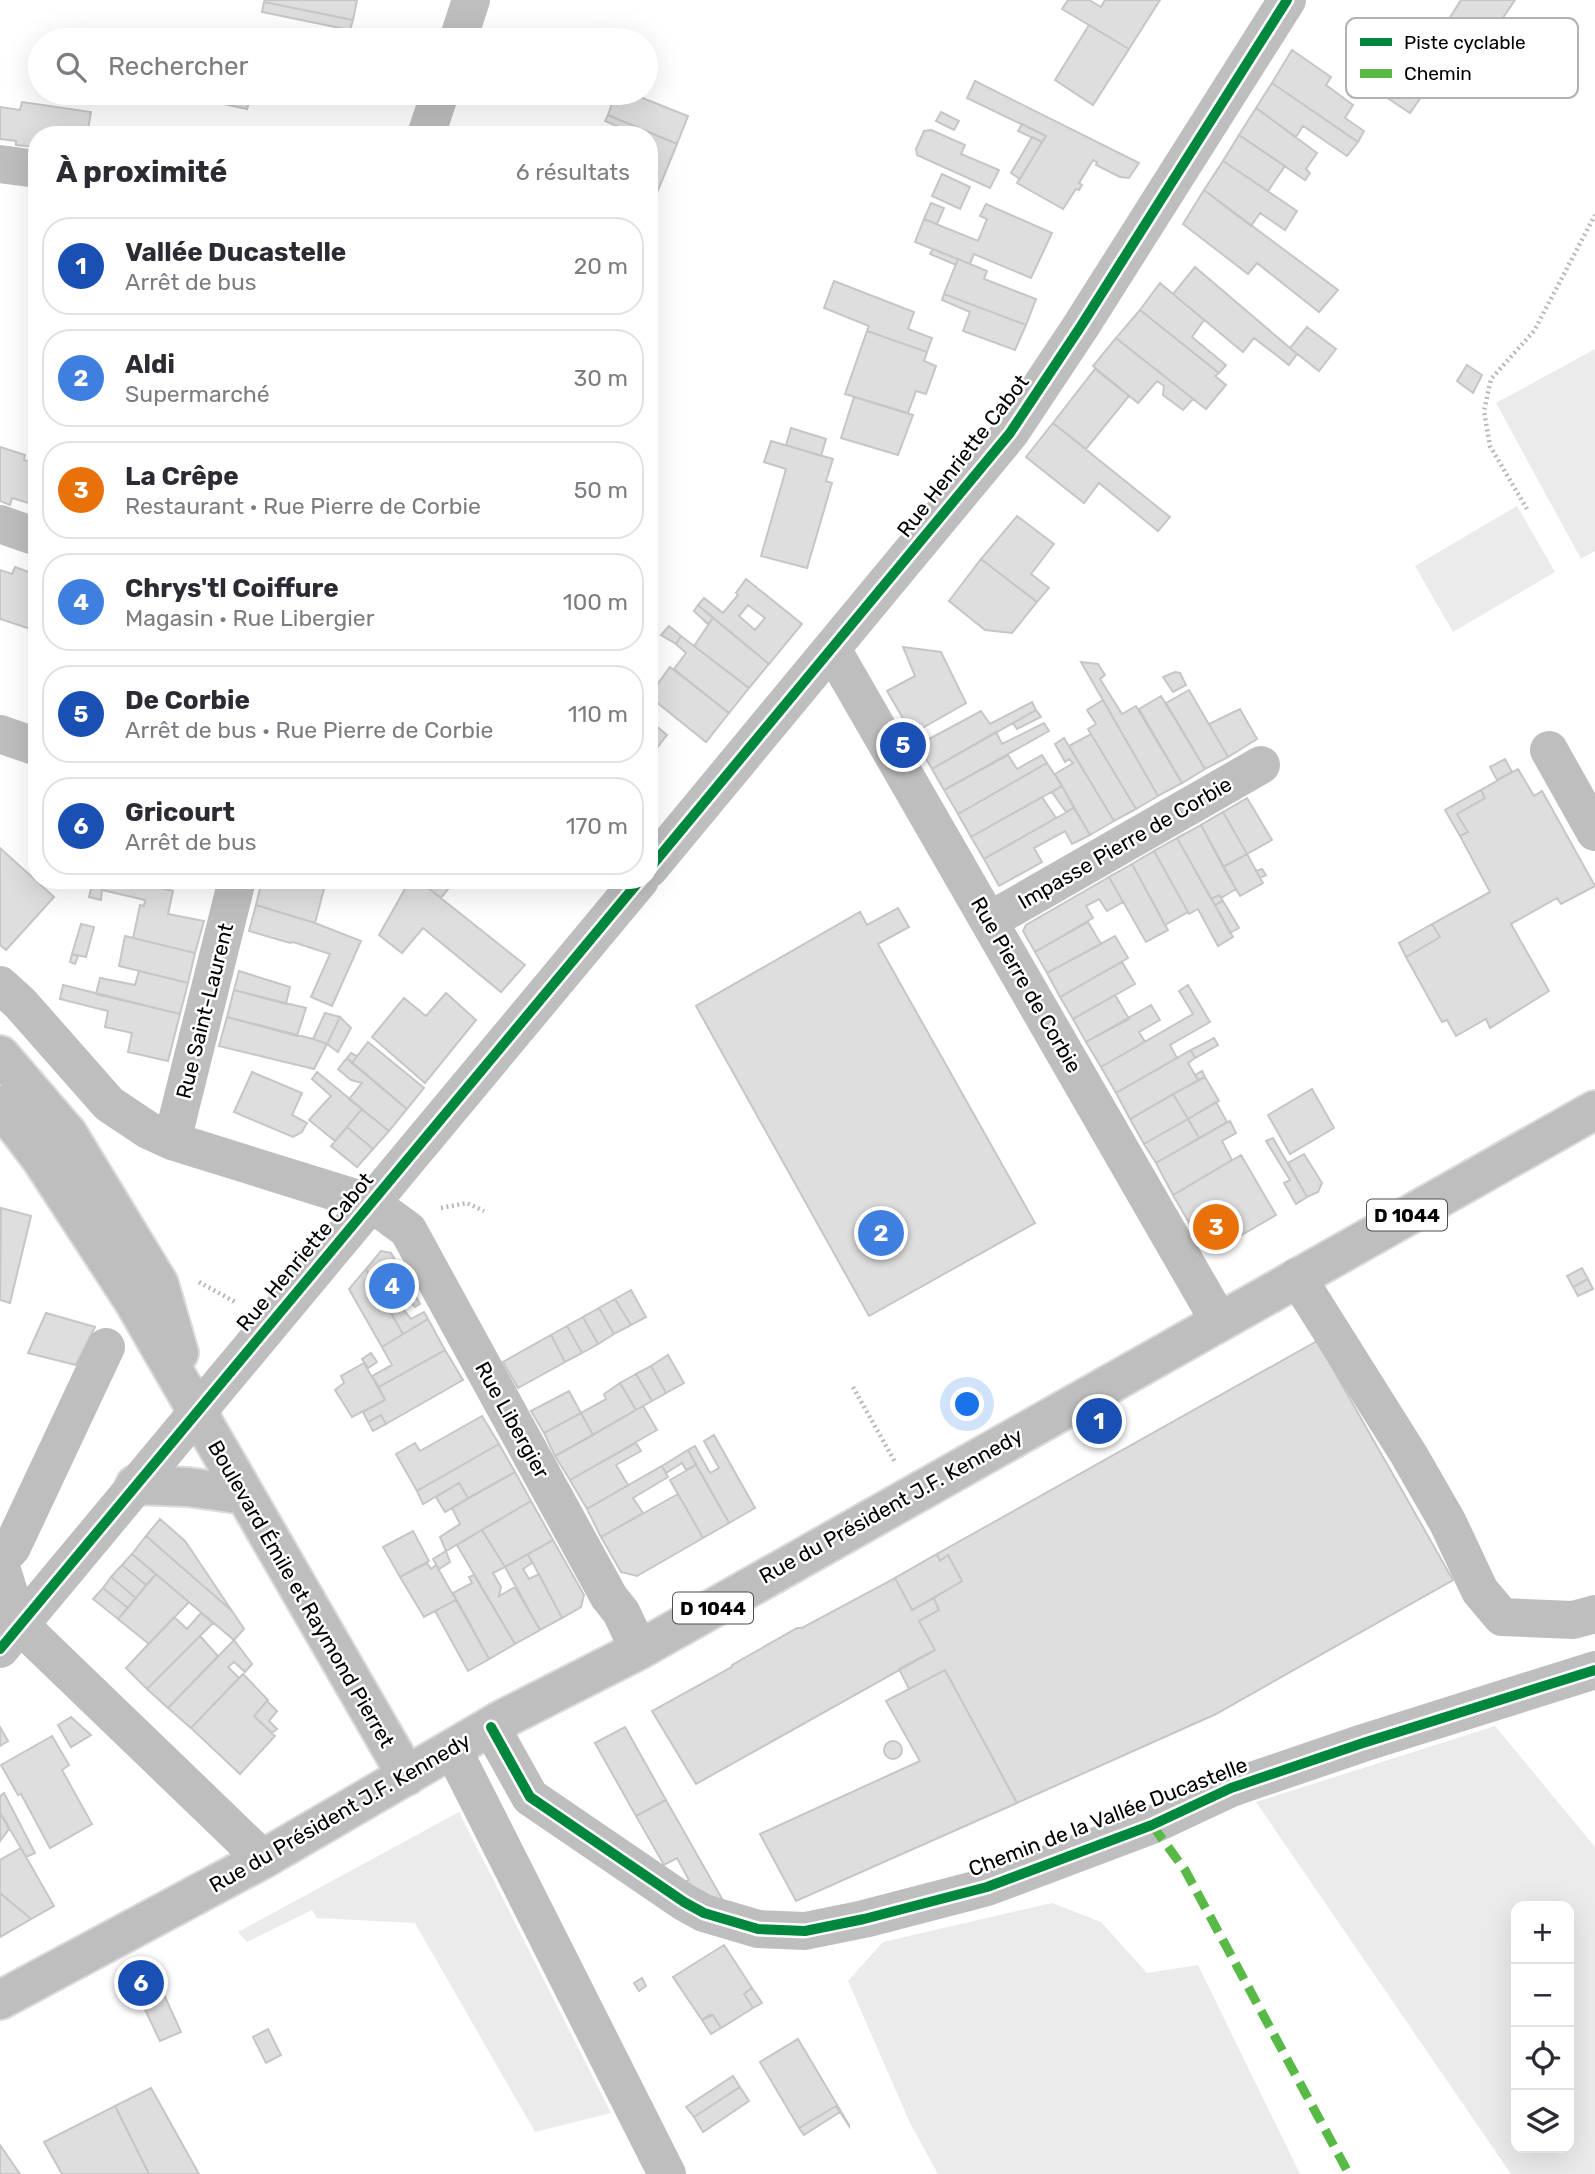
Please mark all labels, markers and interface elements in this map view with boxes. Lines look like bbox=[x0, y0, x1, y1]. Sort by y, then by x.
legend bbox=[1346, 18, 1578, 98]
search box bbox=[28, 28, 658, 105]
text: Piste cyclable bbox=[1404, 31, 1526, 54]
icon: search bbox=[52, 48, 90, 86]
text: Rechercher bbox=[108, 51, 248, 82]
text: Chemin bbox=[1404, 62, 1472, 85]
text: À proximité bbox=[56, 154, 227, 190]
text: 6 résultats bbox=[516, 158, 630, 186]
text: Vallée Ducastelle bbox=[125, 237, 346, 268]
text: 1 bbox=[75, 252, 87, 280]
text: 20 m bbox=[574, 252, 628, 280]
text: Arrêt de bus bbox=[125, 268, 257, 296]
text: Aldi bbox=[125, 349, 175, 380]
text: 2 bbox=[74, 364, 88, 392]
text: 30 m bbox=[573, 364, 628, 392]
street label: Rue Henriette Cabot bbox=[891, 370, 1034, 542]
text: Supermarché bbox=[125, 380, 270, 408]
text: La Crêpe bbox=[125, 461, 239, 492]
text: 3 bbox=[73, 476, 89, 504]
text: 50 m bbox=[574, 476, 628, 504]
text: Restaurant · Rue Pierre de Corbie bbox=[125, 492, 481, 520]
text: Chrys'tl Coiffure bbox=[125, 573, 339, 604]
text: 4 bbox=[73, 588, 89, 616]
text: 100 m bbox=[563, 588, 628, 616]
text: Magasin · Rue Libergier bbox=[125, 604, 374, 632]
text: De Corbie bbox=[125, 685, 250, 716]
text: 5 bbox=[74, 700, 88, 728]
text: 110 m bbox=[568, 700, 628, 728]
text: Arrêt de bus · Rue Pierre de Corbie bbox=[125, 716, 493, 744]
pin: 5 bbox=[880, 719, 926, 771]
street label: Impasse Pierre de Corbie bbox=[1013, 771, 1236, 914]
text: Gricourt bbox=[125, 797, 235, 828]
text: 6 bbox=[74, 812, 88, 840]
text: 170 m bbox=[566, 812, 628, 840]
text: Arrêt de bus bbox=[125, 828, 257, 856]
street label: Rue Pierre de Corbie bbox=[966, 892, 1087, 1077]
street label: Rue Saint-Laurent bbox=[171, 921, 238, 1101]
street label: Rue Henriette Cabot bbox=[231, 1167, 378, 1336]
road number: D 1044 bbox=[1367, 1200, 1447, 1231]
pin: 3 bbox=[1193, 1201, 1239, 1253]
pin: 2 bbox=[858, 1207, 904, 1259]
pin: 4 bbox=[369, 1260, 415, 1312]
street label: Rue Libergier bbox=[470, 1357, 555, 1482]
your location bbox=[950, 1387, 984, 1421]
pin: 1 bbox=[1076, 1395, 1122, 1447]
street label: Rue du Président J.F. Kennedy bbox=[755, 1422, 1027, 1589]
street label: Boulevard Émile et Raymond Pierret bbox=[203, 1436, 400, 1752]
road number: D 1044 bbox=[673, 1592, 753, 1624]
street label: Rue du Président J.F. Kennedy bbox=[205, 1727, 475, 1898]
street label: Chemin de la Vallée Ducastelle bbox=[965, 1752, 1251, 1881]
map controls bbox=[1511, 1901, 1574, 2153]
button: + bbox=[1511, 1901, 1574, 1964]
pin: 6 bbox=[118, 1957, 164, 2009]
button: − bbox=[1511, 1964, 1574, 2027]
button: locate bbox=[1511, 2027, 1574, 2090]
button: layers bbox=[1511, 2090, 1574, 2153]

